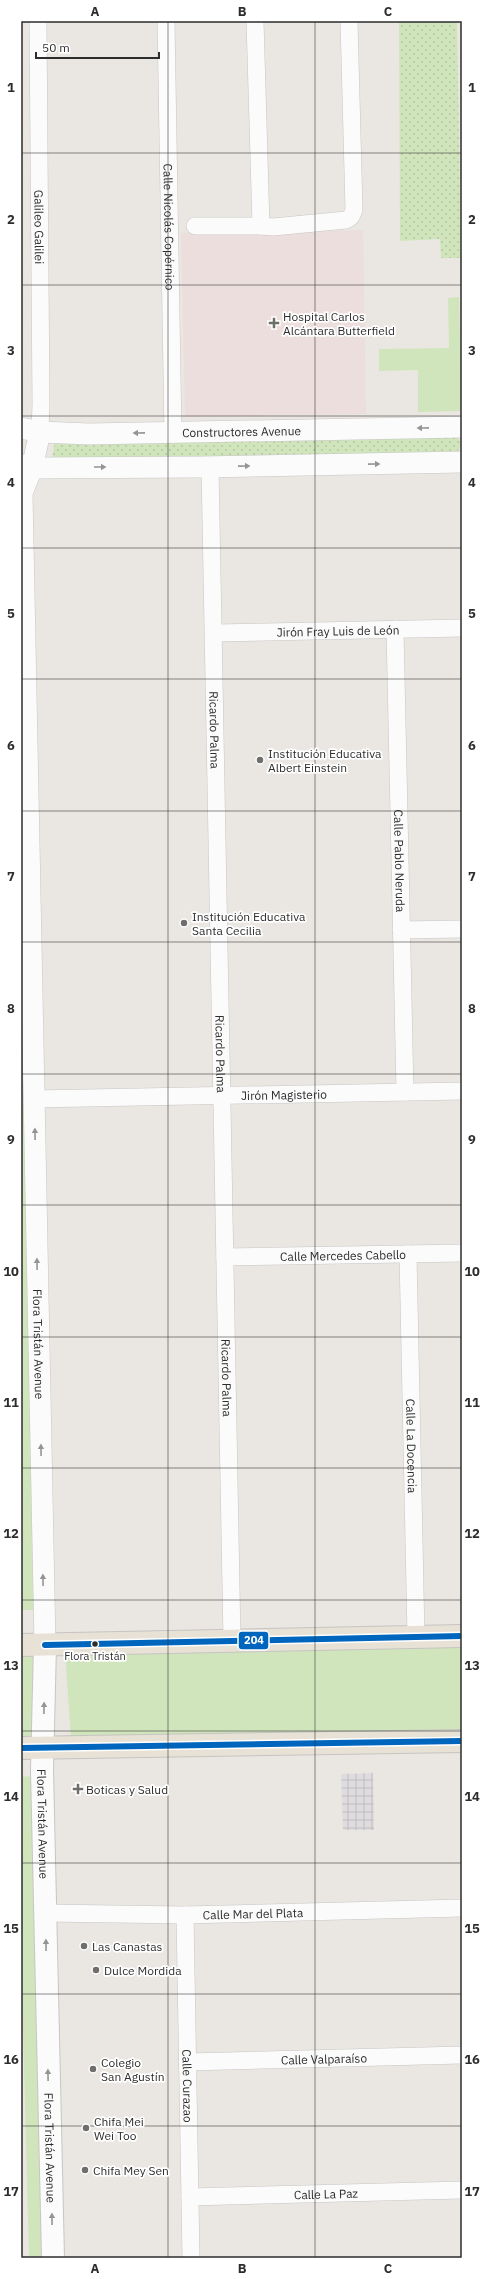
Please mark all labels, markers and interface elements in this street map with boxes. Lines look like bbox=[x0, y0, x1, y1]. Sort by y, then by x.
text: A bbox=[91, 3, 100, 20]
text: B bbox=[238, 3, 247, 20]
text: C bbox=[384, 3, 393, 20]
scale bar bbox=[36, 34, 159, 60]
text: 50 m bbox=[42, 40, 70, 55]
text: 1 bbox=[7, 79, 15, 96]
text: 1 bbox=[468, 79, 476, 96]
street label: Calle Nicolás Copérnico bbox=[161, 163, 178, 291]
street label: Galileo Galilei bbox=[32, 190, 47, 264]
text: 2 bbox=[7, 211, 15, 228]
text: 2 bbox=[468, 211, 476, 228]
place label: Hospital Carlos Alcántara Butterfield bbox=[283, 309, 395, 338]
marker: Hospital Carlos Alcántara Butterfield bbox=[268, 317, 280, 329]
text: 3 bbox=[7, 342, 15, 359]
text: 3 bbox=[468, 342, 476, 359]
street label: Constructores Avenue bbox=[182, 423, 302, 440]
one-way arrow bbox=[416, 425, 429, 431]
one-way arrow bbox=[132, 430, 145, 436]
one-way arrow bbox=[368, 461, 381, 467]
one-way arrow bbox=[238, 463, 250, 470]
one-way arrow bbox=[94, 464, 107, 470]
text: 4 bbox=[7, 474, 15, 491]
text: 4 bbox=[468, 474, 476, 491]
text: 5 bbox=[7, 605, 15, 622]
text: 5 bbox=[468, 605, 476, 622]
street label: Jirón Fray Luis de León bbox=[276, 622, 400, 639]
street label: Ricardo Palma bbox=[207, 691, 223, 770]
text: 6 bbox=[7, 737, 15, 754]
text: 6 bbox=[468, 737, 476, 754]
place label: Institución Educativa Albert Einstein bbox=[268, 746, 382, 775]
marker: Institución Educativa Albert Einstein bbox=[255, 755, 265, 765]
street label: Calle Pablo Neruda bbox=[391, 809, 409, 913]
text: 7 bbox=[7, 868, 15, 885]
text: 7 bbox=[468, 868, 476, 885]
place label: Institución Educativa Santa Cecilia bbox=[192, 909, 306, 938]
marker: Institución Educativa Santa Cecilia bbox=[179, 918, 189, 928]
text: 8 bbox=[7, 1000, 15, 1017]
text: 8 bbox=[468, 1000, 476, 1017]
street label: Ricardo Palma bbox=[213, 1015, 229, 1094]
street label: Jirón Magisterio bbox=[241, 1086, 327, 1103]
one-way arrow bbox=[32, 1127, 38, 1140]
text: 9 bbox=[7, 1131, 15, 1148]
text: 9 bbox=[468, 1131, 476, 1148]
street label: Calle Mercedes Cabello bbox=[280, 1246, 406, 1264]
one-way arrow bbox=[34, 1257, 40, 1270]
text: 10 bbox=[3, 1263, 19, 1280]
text: 10 bbox=[464, 1263, 480, 1280]
street label: Flora Tristán Avenue bbox=[30, 1289, 48, 1400]
street label: Ricardo Palma bbox=[219, 1339, 235, 1417]
text: 11 bbox=[3, 1394, 19, 1411]
text: 11 bbox=[464, 1394, 480, 1411]
street label: Calle La Docencia bbox=[404, 1398, 421, 1494]
one-way arrow bbox=[38, 1443, 44, 1456]
text: 12 bbox=[3, 1525, 19, 1542]
text: 12 bbox=[464, 1525, 480, 1542]
one-way arrow bbox=[40, 1574, 47, 1586]
line badge: 204 bbox=[238, 1631, 269, 1650]
text: 204 bbox=[244, 1633, 264, 1647]
marker: Flora Tristán bbox=[90, 1639, 100, 1649]
place label: Flora Tristán bbox=[64, 1649, 126, 1663]
text: 13 bbox=[3, 1657, 19, 1674]
text: 13 bbox=[464, 1657, 480, 1674]
one-way arrow bbox=[41, 1701, 47, 1714]
street label: Flora Tristán Avenue bbox=[34, 1769, 52, 1880]
place label: Boticas y Salud bbox=[86, 1782, 168, 1797]
marker: Boticas y Salud bbox=[73, 1784, 83, 1794]
text: 14 bbox=[3, 1788, 19, 1805]
text: 14 bbox=[464, 1788, 480, 1805]
street label: Calle Mar del Plata bbox=[203, 1905, 304, 1922]
text: 15 bbox=[3, 1920, 19, 1937]
text: 15 bbox=[464, 1920, 480, 1937]
one-way arrow bbox=[42, 1939, 49, 1951]
place label: Las Canastas bbox=[92, 1939, 163, 1954]
marker: Las Canastas bbox=[79, 1941, 89, 1951]
place label: Dulce Mordida bbox=[104, 1963, 182, 1978]
marker: Dulce Mordida bbox=[91, 1965, 101, 1975]
street label: Calle Curazao bbox=[180, 2049, 196, 2123]
street label: Calle Valparaíso bbox=[281, 2050, 368, 2067]
text: 16 bbox=[3, 2051, 19, 2068]
text: 16 bbox=[464, 2051, 480, 2068]
place label: Colegio San Agustín bbox=[101, 2055, 165, 2084]
marker: Colegio San Agustín bbox=[88, 2064, 98, 2074]
one-way arrow bbox=[45, 2069, 52, 2081]
street label: Flora Tristán Avenue bbox=[42, 2093, 59, 2204]
place label: Chifa Mei Wei Too bbox=[94, 2114, 144, 2143]
marker: Chifa Mei Wei Too bbox=[81, 2123, 91, 2133]
place label: Chifa Mey Sen bbox=[93, 2163, 169, 2178]
marker: Chifa Mey Sen bbox=[80, 2165, 90, 2175]
text: 17 bbox=[3, 2183, 19, 2200]
text: 17 bbox=[464, 2183, 480, 2200]
street label: Calle La Paz bbox=[294, 2185, 359, 2202]
one-way arrow bbox=[49, 2212, 55, 2225]
text: A bbox=[91, 2260, 100, 2277]
text: B bbox=[238, 2260, 247, 2277]
text: C bbox=[384, 2260, 393, 2277]

